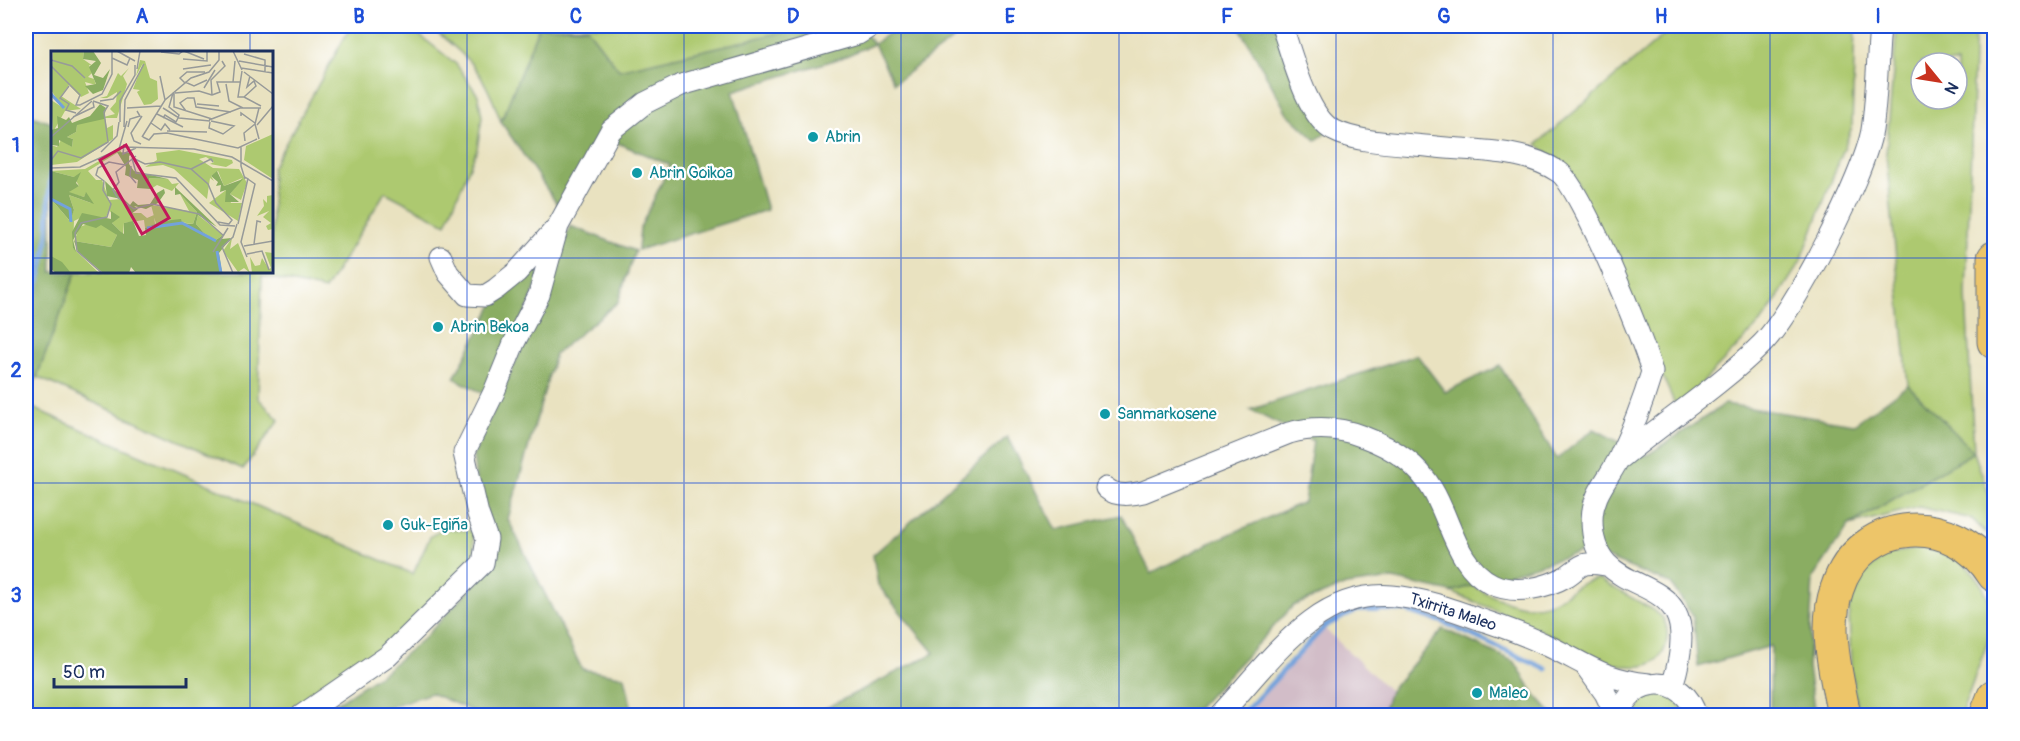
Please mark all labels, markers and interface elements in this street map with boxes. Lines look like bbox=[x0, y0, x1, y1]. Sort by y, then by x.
text: A bbox=[136, 4, 149, 29]
text: B bbox=[353, 4, 365, 29]
text: C bbox=[570, 4, 582, 29]
text: D bbox=[787, 4, 800, 29]
text: E bbox=[1005, 4, 1016, 29]
text: F bbox=[1221, 4, 1233, 29]
text: G bbox=[1437, 4, 1451, 29]
text: H bbox=[1655, 4, 1668, 29]
text: I bbox=[1875, 4, 1881, 29]
inset map bbox=[51, 51, 273, 273]
north arrow bbox=[1909, 51, 1969, 111]
text: N bbox=[1940, 78, 1962, 98]
place label: Abrin bbox=[825, 127, 861, 147]
marker: Abrin bbox=[806, 130, 820, 144]
text: 1 bbox=[12, 133, 20, 158]
place label: Abrin Goikoa bbox=[649, 163, 733, 183]
marker: Abrin Goikoa bbox=[630, 166, 644, 180]
place label: Abrin Bekoa bbox=[450, 317, 529, 337]
marker: Abrin Bekoa bbox=[431, 320, 445, 334]
text: 2 bbox=[10, 358, 22, 383]
place label: Sanmarkosene bbox=[1117, 404, 1217, 424]
marker: Sanmarkosene bbox=[1098, 407, 1112, 421]
place label: Guk-Egiña bbox=[400, 515, 468, 535]
marker: Guk-Egiña bbox=[381, 518, 395, 532]
text: 3 bbox=[10, 583, 22, 608]
street label: Txirrita Maleo bbox=[1407, 589, 1499, 636]
scale bar bbox=[54, 651, 186, 689]
text: 50 m bbox=[63, 661, 105, 684]
place label: Maleo bbox=[1489, 683, 1529, 703]
marker: Maleo bbox=[1470, 686, 1484, 700]

